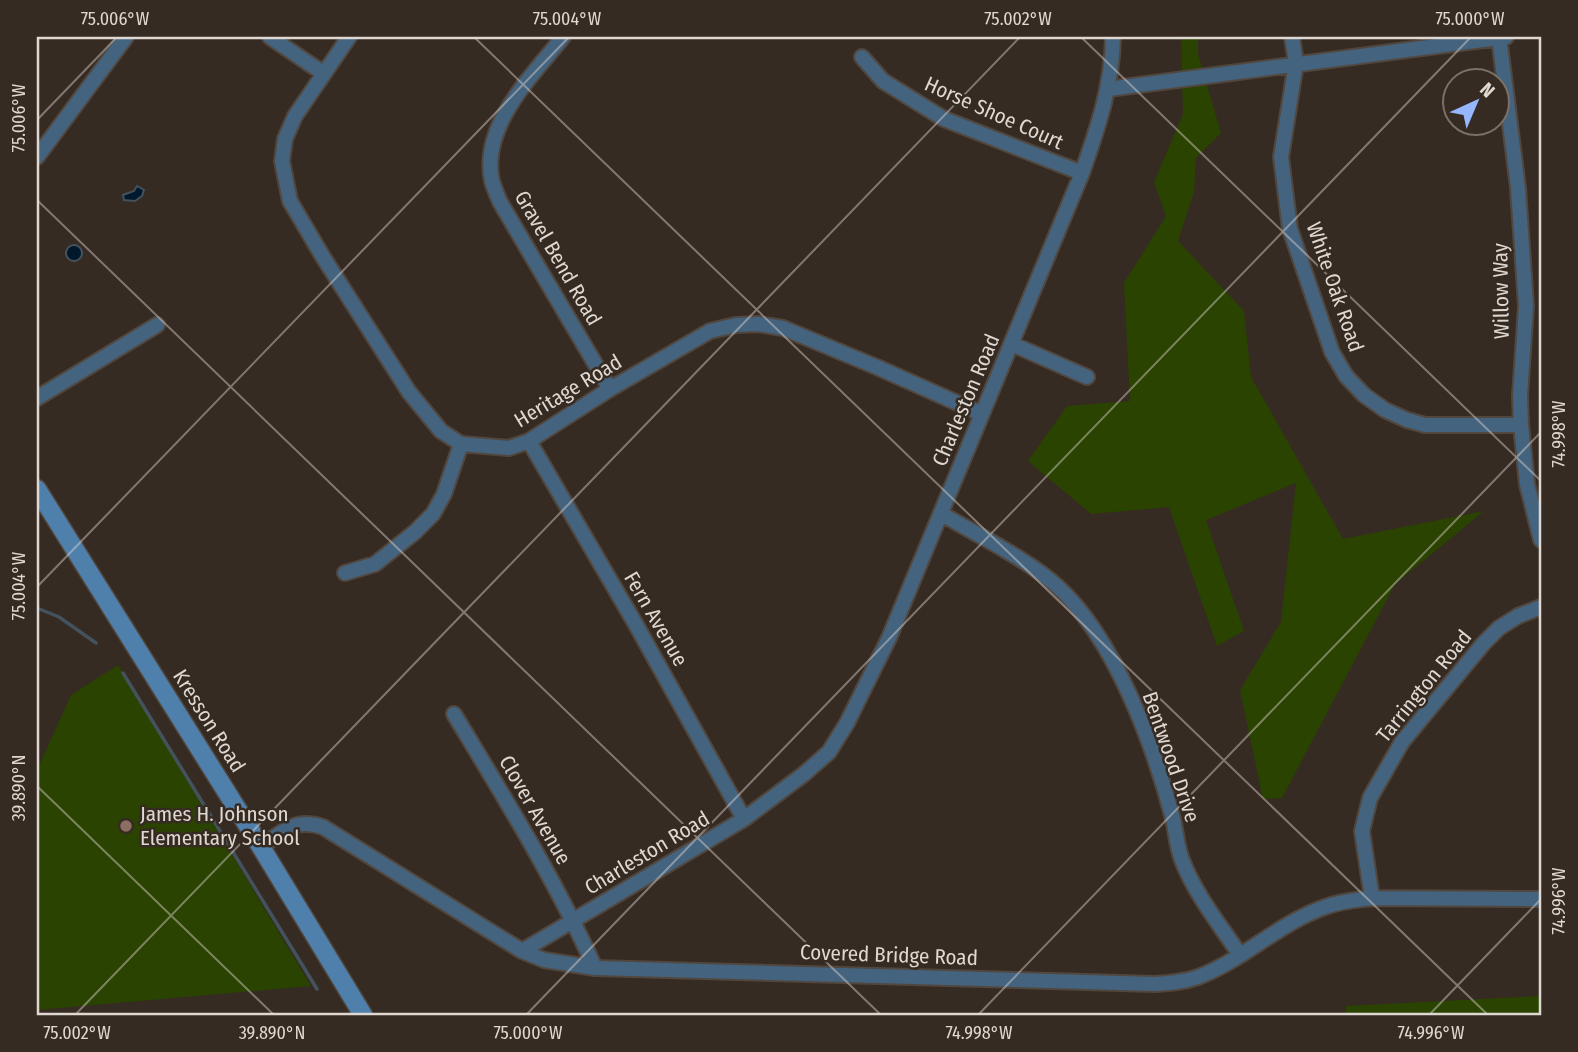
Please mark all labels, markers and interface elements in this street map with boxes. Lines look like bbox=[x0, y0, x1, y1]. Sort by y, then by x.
text: 75.006°W bbox=[81, 8, 150, 30]
text: 75.004°W bbox=[533, 8, 602, 30]
text: 75.002°W bbox=[984, 8, 1052, 30]
text: 75.000°W bbox=[1436, 8, 1505, 30]
north arrow bbox=[1442, 66, 1512, 136]
street label: Horse Shoe Court bbox=[920, 71, 1068, 155]
text: N bbox=[1475, 78, 1500, 102]
text: 75.006°W bbox=[8, 83, 30, 152]
street label: Gravel Bend Road bbox=[509, 186, 607, 330]
street label: White Oak Road bbox=[1301, 219, 1369, 355]
street label: Willow Way bbox=[1487, 242, 1515, 339]
street label: Charleston Road bbox=[926, 330, 1006, 470]
street label: Heritage Road bbox=[509, 349, 627, 433]
text: 74.998°W bbox=[1548, 400, 1570, 468]
text: 75.004°W bbox=[8, 551, 30, 620]
street label: Fern Avenue bbox=[618, 567, 694, 671]
street label: Tarrington Road bbox=[1371, 625, 1477, 747]
street label: Kresson Road bbox=[167, 665, 251, 777]
street label: Bentwood Drive bbox=[1137, 688, 1205, 826]
street label: Clover Avenue bbox=[493, 751, 577, 869]
text: 39.890°N bbox=[8, 755, 30, 821]
place label: James H. Johnson Elementary School bbox=[140, 801, 300, 851]
street label: Charleston Road bbox=[580, 806, 714, 900]
marker: James H. Johnson Elementary School bbox=[118, 818, 134, 834]
text: 74.996°W bbox=[1548, 867, 1570, 934]
street label: Covered Bridge Road bbox=[800, 939, 978, 971]
text: 75.002°W bbox=[43, 1022, 111, 1044]
text: 39.890°N bbox=[239, 1022, 305, 1044]
text: 75.000°W bbox=[494, 1022, 563, 1044]
text: 74.998°W bbox=[945, 1022, 1013, 1044]
text: 74.996°W bbox=[1398, 1022, 1465, 1044]

